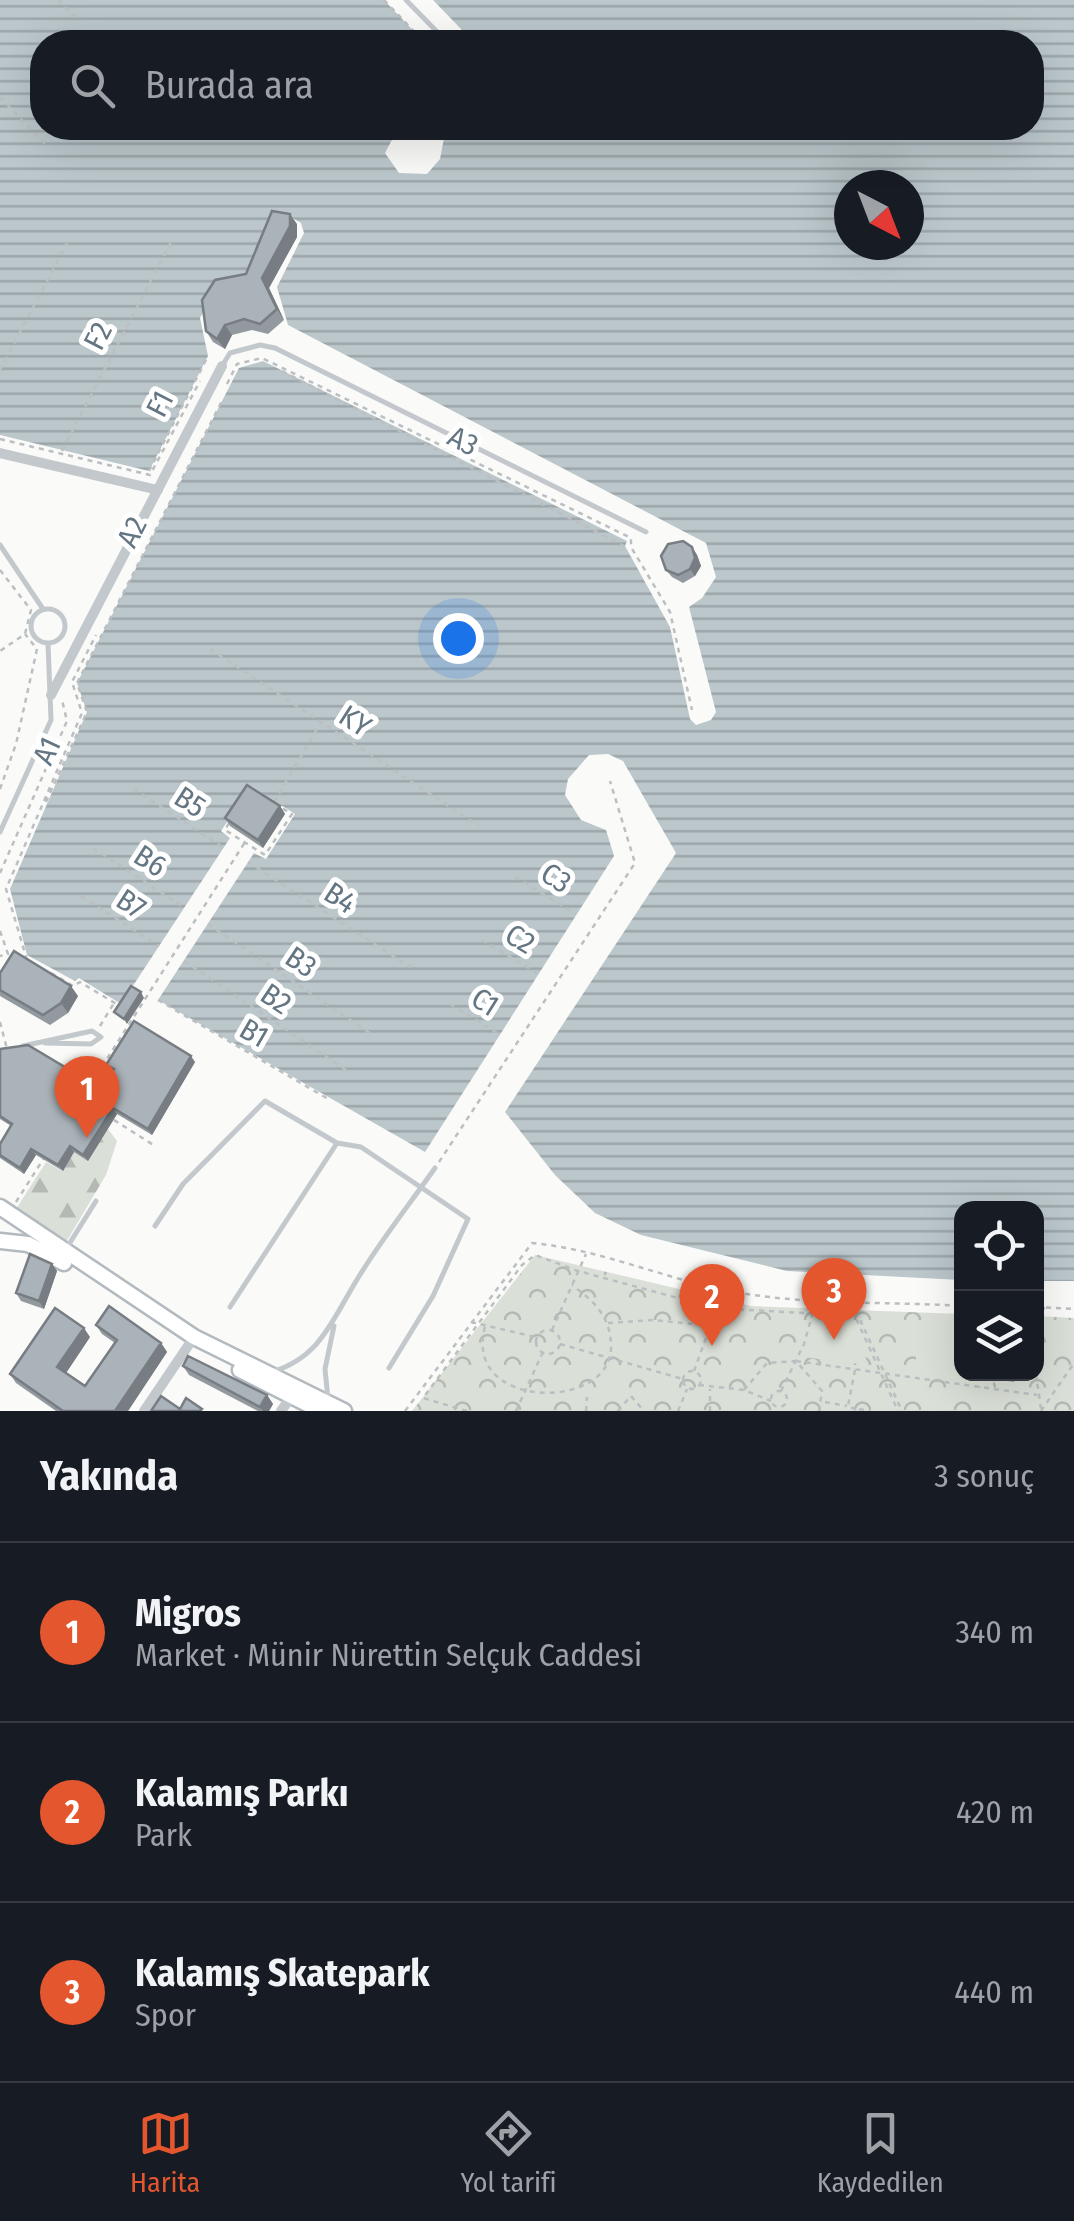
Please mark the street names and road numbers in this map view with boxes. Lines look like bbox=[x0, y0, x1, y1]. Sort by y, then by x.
street label: F2 bbox=[76, 316, 120, 356]
street label: F1 bbox=[139, 385, 181, 423]
street label: A3 bbox=[442, 418, 484, 464]
street label: A2 bbox=[109, 511, 155, 553]
street label: KY bbox=[332, 698, 378, 745]
street label: A1 bbox=[25, 732, 69, 770]
street label: B5 bbox=[168, 779, 212, 825]
street label: B6 bbox=[127, 837, 173, 885]
street label: C3 bbox=[534, 855, 578, 901]
street label: B4 bbox=[317, 875, 363, 921]
street label: B7 bbox=[110, 881, 152, 927]
street label: C2 bbox=[499, 916, 541, 962]
street label: B3 bbox=[279, 939, 323, 985]
street label: B2 bbox=[254, 976, 298, 1022]
street label: C1 bbox=[465, 980, 505, 1024]
street label: B1 bbox=[233, 1011, 275, 1055]

